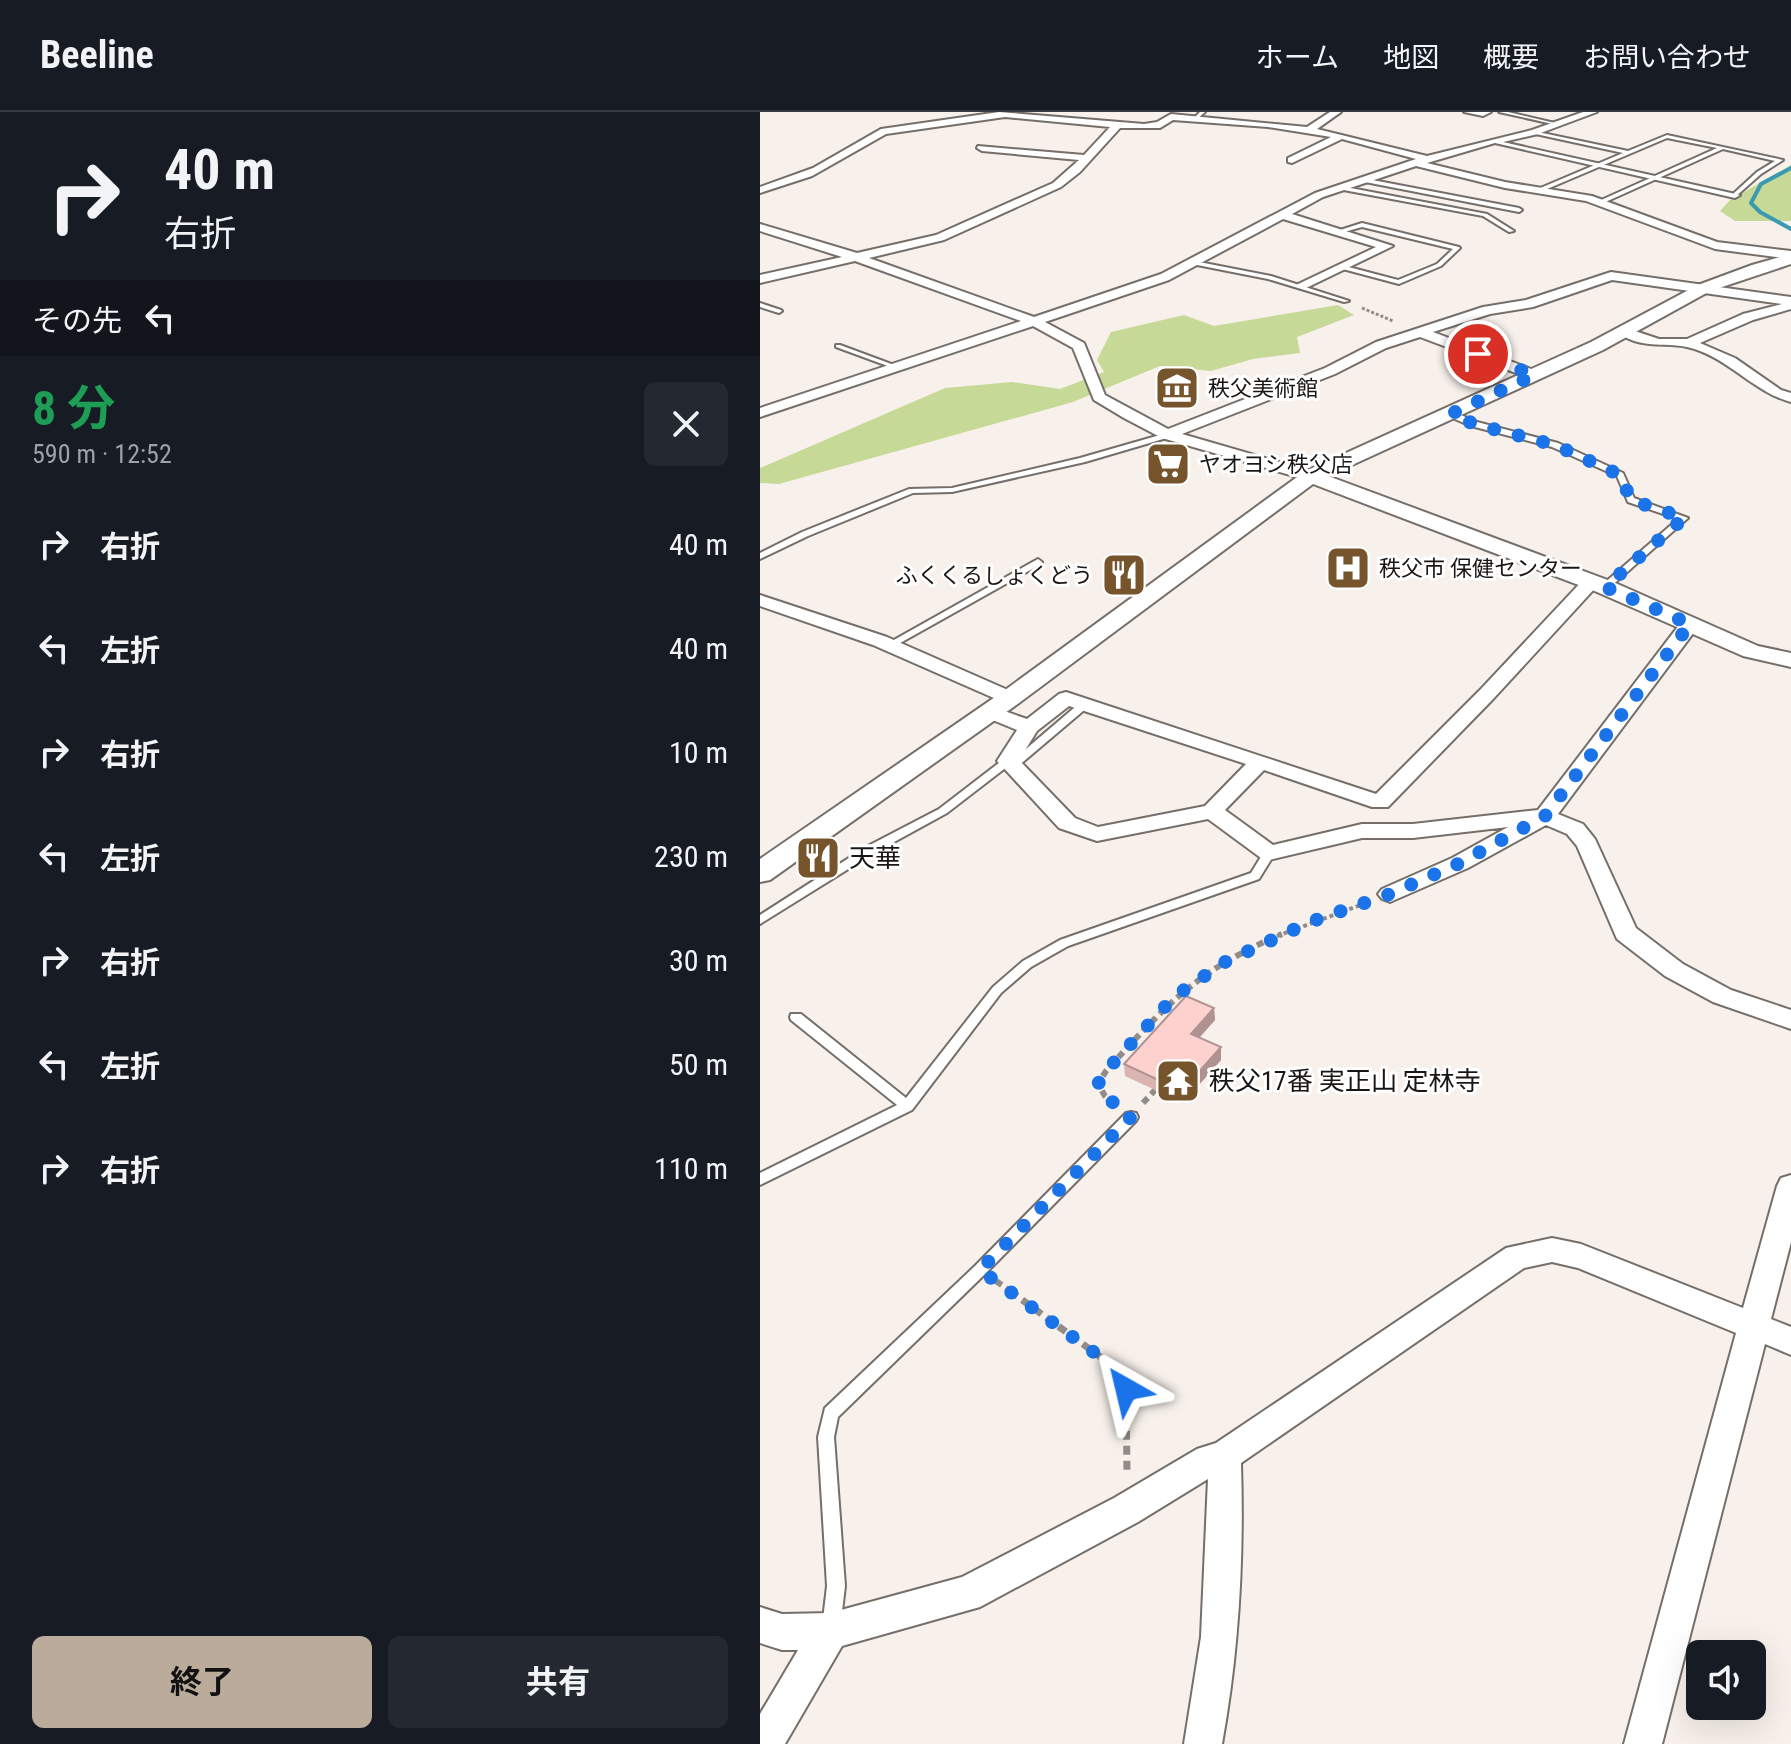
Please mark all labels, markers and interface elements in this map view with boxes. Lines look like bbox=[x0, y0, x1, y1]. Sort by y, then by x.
text: Beeline bbox=[40, 33, 154, 77]
text: ホーム bbox=[1256, 41, 1339, 74]
text: 地図 bbox=[1383, 41, 1439, 74]
text: 概要 bbox=[1483, 41, 1539, 74]
text: お問い合わせ bbox=[1583, 41, 1751, 74]
text: 40 m bbox=[164, 137, 275, 203]
icon: right bbox=[32, 144, 136, 248]
text: 右折 bbox=[164, 213, 236, 255]
icon: left bbox=[138, 296, 182, 340]
text: その先 bbox=[32, 303, 122, 338]
pin bbox=[1444, 320, 1512, 388]
icon: arrive bbox=[1456, 332, 1500, 376]
museum icon: 秩父美術館 bbox=[1153, 364, 1201, 412]
place label: 秩父美術館 bbox=[1208, 376, 1318, 401]
text: 8 分 bbox=[32, 380, 115, 437]
button: close bbox=[644, 382, 728, 466]
text: 590 m · 12:52 bbox=[32, 439, 172, 469]
supermarket icon: ヤオヨシ秩父店 bbox=[1144, 440, 1192, 488]
place label: ヤオヨシ秩父店 bbox=[1199, 452, 1353, 477]
icon: right bbox=[32, 522, 76, 566]
text: 40 m bbox=[669, 527, 728, 562]
text: 右折 bbox=[100, 529, 160, 564]
hospital icon: 秩父市 保健センター bbox=[1324, 544, 1372, 592]
restaurant icon: ふくくるしょくどう bbox=[1100, 551, 1148, 599]
place label: 秩父市 保健センター bbox=[1379, 556, 1582, 581]
place label: ふくくるしょくどう bbox=[895, 563, 1093, 588]
icon: left bbox=[32, 626, 76, 670]
text: 40 m bbox=[669, 631, 728, 666]
text: 左折 bbox=[100, 633, 160, 668]
icon: right bbox=[32, 730, 76, 774]
text: 10 m bbox=[669, 735, 728, 770]
text: 右折 bbox=[100, 737, 160, 772]
icon: left bbox=[32, 834, 76, 878]
restaurant icon: 天華 bbox=[794, 834, 842, 882]
text: 230 m bbox=[654, 839, 728, 874]
text: 左折 bbox=[100, 841, 160, 876]
place label: 天華 bbox=[849, 843, 901, 873]
icon: right bbox=[32, 938, 76, 982]
text: 30 m bbox=[669, 943, 728, 978]
text: 右折 bbox=[100, 945, 160, 980]
icon: left bbox=[32, 1042, 76, 1086]
text: 50 m bbox=[669, 1047, 728, 1082]
text: 左折 bbox=[100, 1049, 160, 1084]
temple icon: 秩父17番 実正山 定林寺 bbox=[1154, 1057, 1202, 1105]
place label: 秩父17番 実正山 定林寺 bbox=[1209, 1066, 1481, 1096]
icon: right bbox=[32, 1146, 76, 1190]
text: 110 m bbox=[654, 1151, 728, 1186]
text: 右折 bbox=[100, 1153, 160, 1188]
position arrow bbox=[1084, 1347, 1168, 1431]
button: 終了 bbox=[32, 1636, 372, 1728]
button: 共有 bbox=[388, 1636, 728, 1728]
map controls bbox=[1686, 1640, 1766, 1720]
button: sound bbox=[1686, 1640, 1766, 1720]

